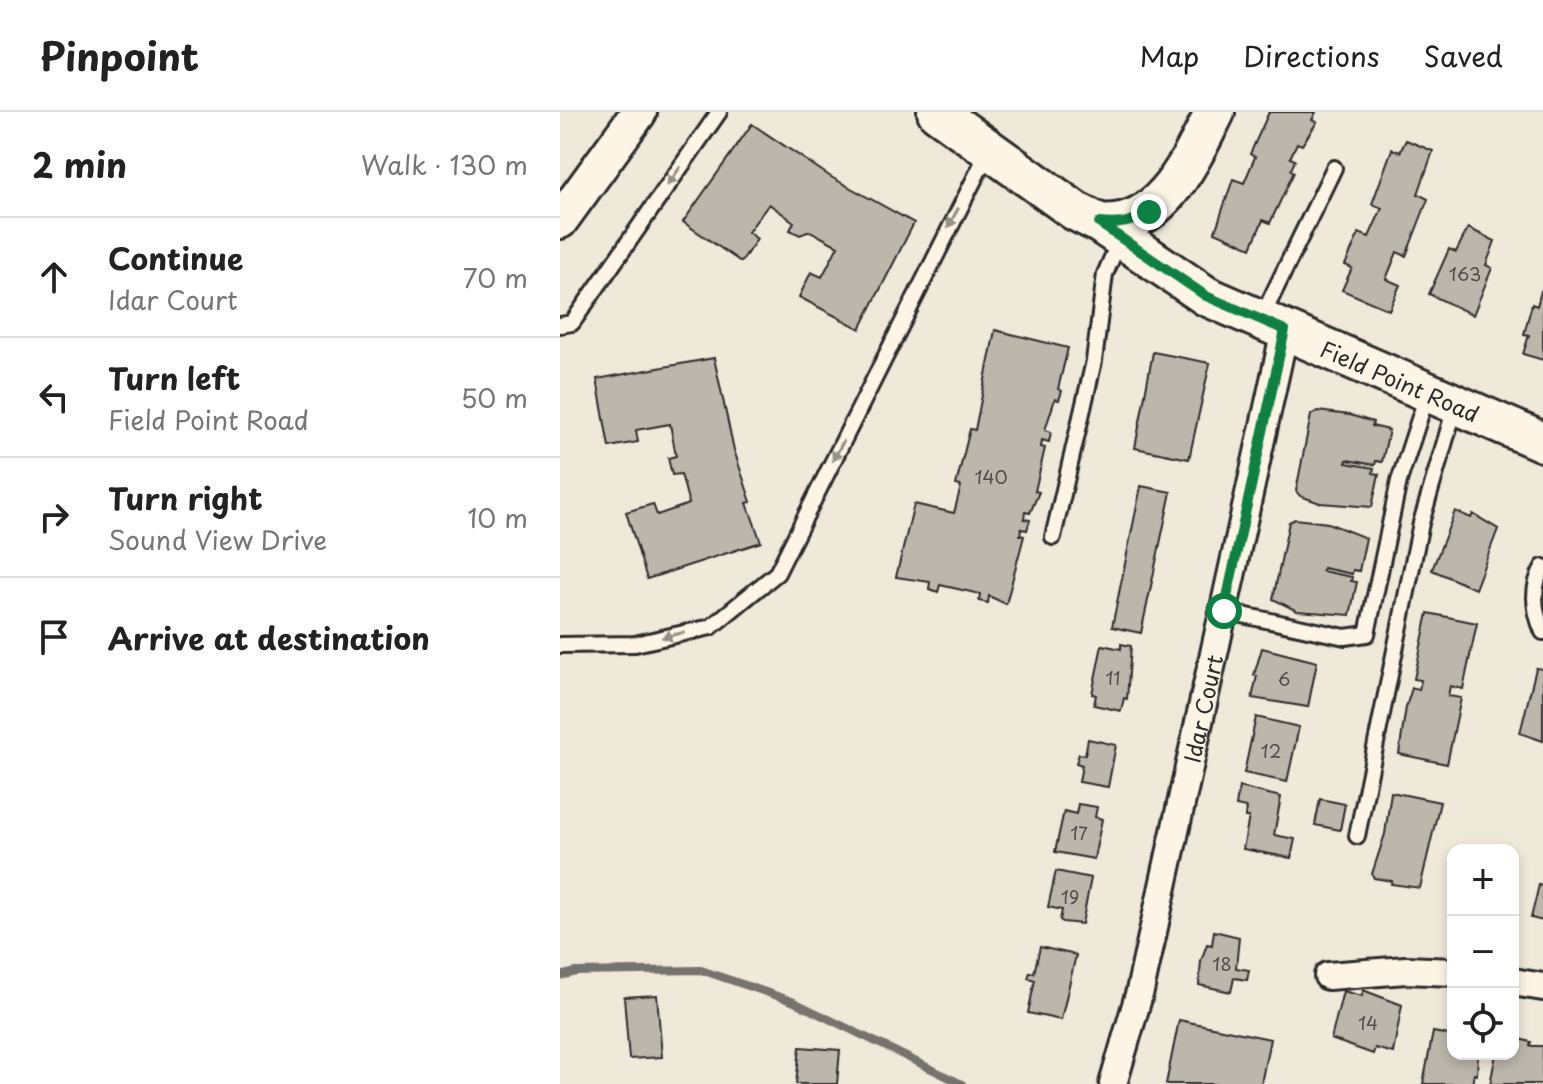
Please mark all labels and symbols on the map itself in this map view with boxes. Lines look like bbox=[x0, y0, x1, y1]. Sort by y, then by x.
one-way arrow bbox=[666, 165, 682, 187]
route end bbox=[1131, 194, 1167, 230]
one-way arrow bbox=[946, 207, 959, 230]
house number: 163 bbox=[1449, 260, 1481, 287]
street label: Field Point Road bbox=[1316, 331, 1485, 429]
one-way arrow bbox=[831, 440, 844, 463]
house number: 140 bbox=[974, 463, 1008, 490]
route start bbox=[1206, 593, 1242, 629]
one-way arrow bbox=[661, 629, 686, 642]
street label: Idar Court bbox=[1174, 651, 1230, 766]
house number: 11 bbox=[1105, 664, 1121, 691]
house number: 6 bbox=[1278, 665, 1290, 692]
house number: 12 bbox=[1261, 737, 1281, 764]
house number: 17 bbox=[1070, 819, 1088, 846]
house number: 19 bbox=[1061, 883, 1079, 910]
house number: 18 bbox=[1212, 950, 1232, 977]
house number: 14 bbox=[1358, 1009, 1378, 1036]

